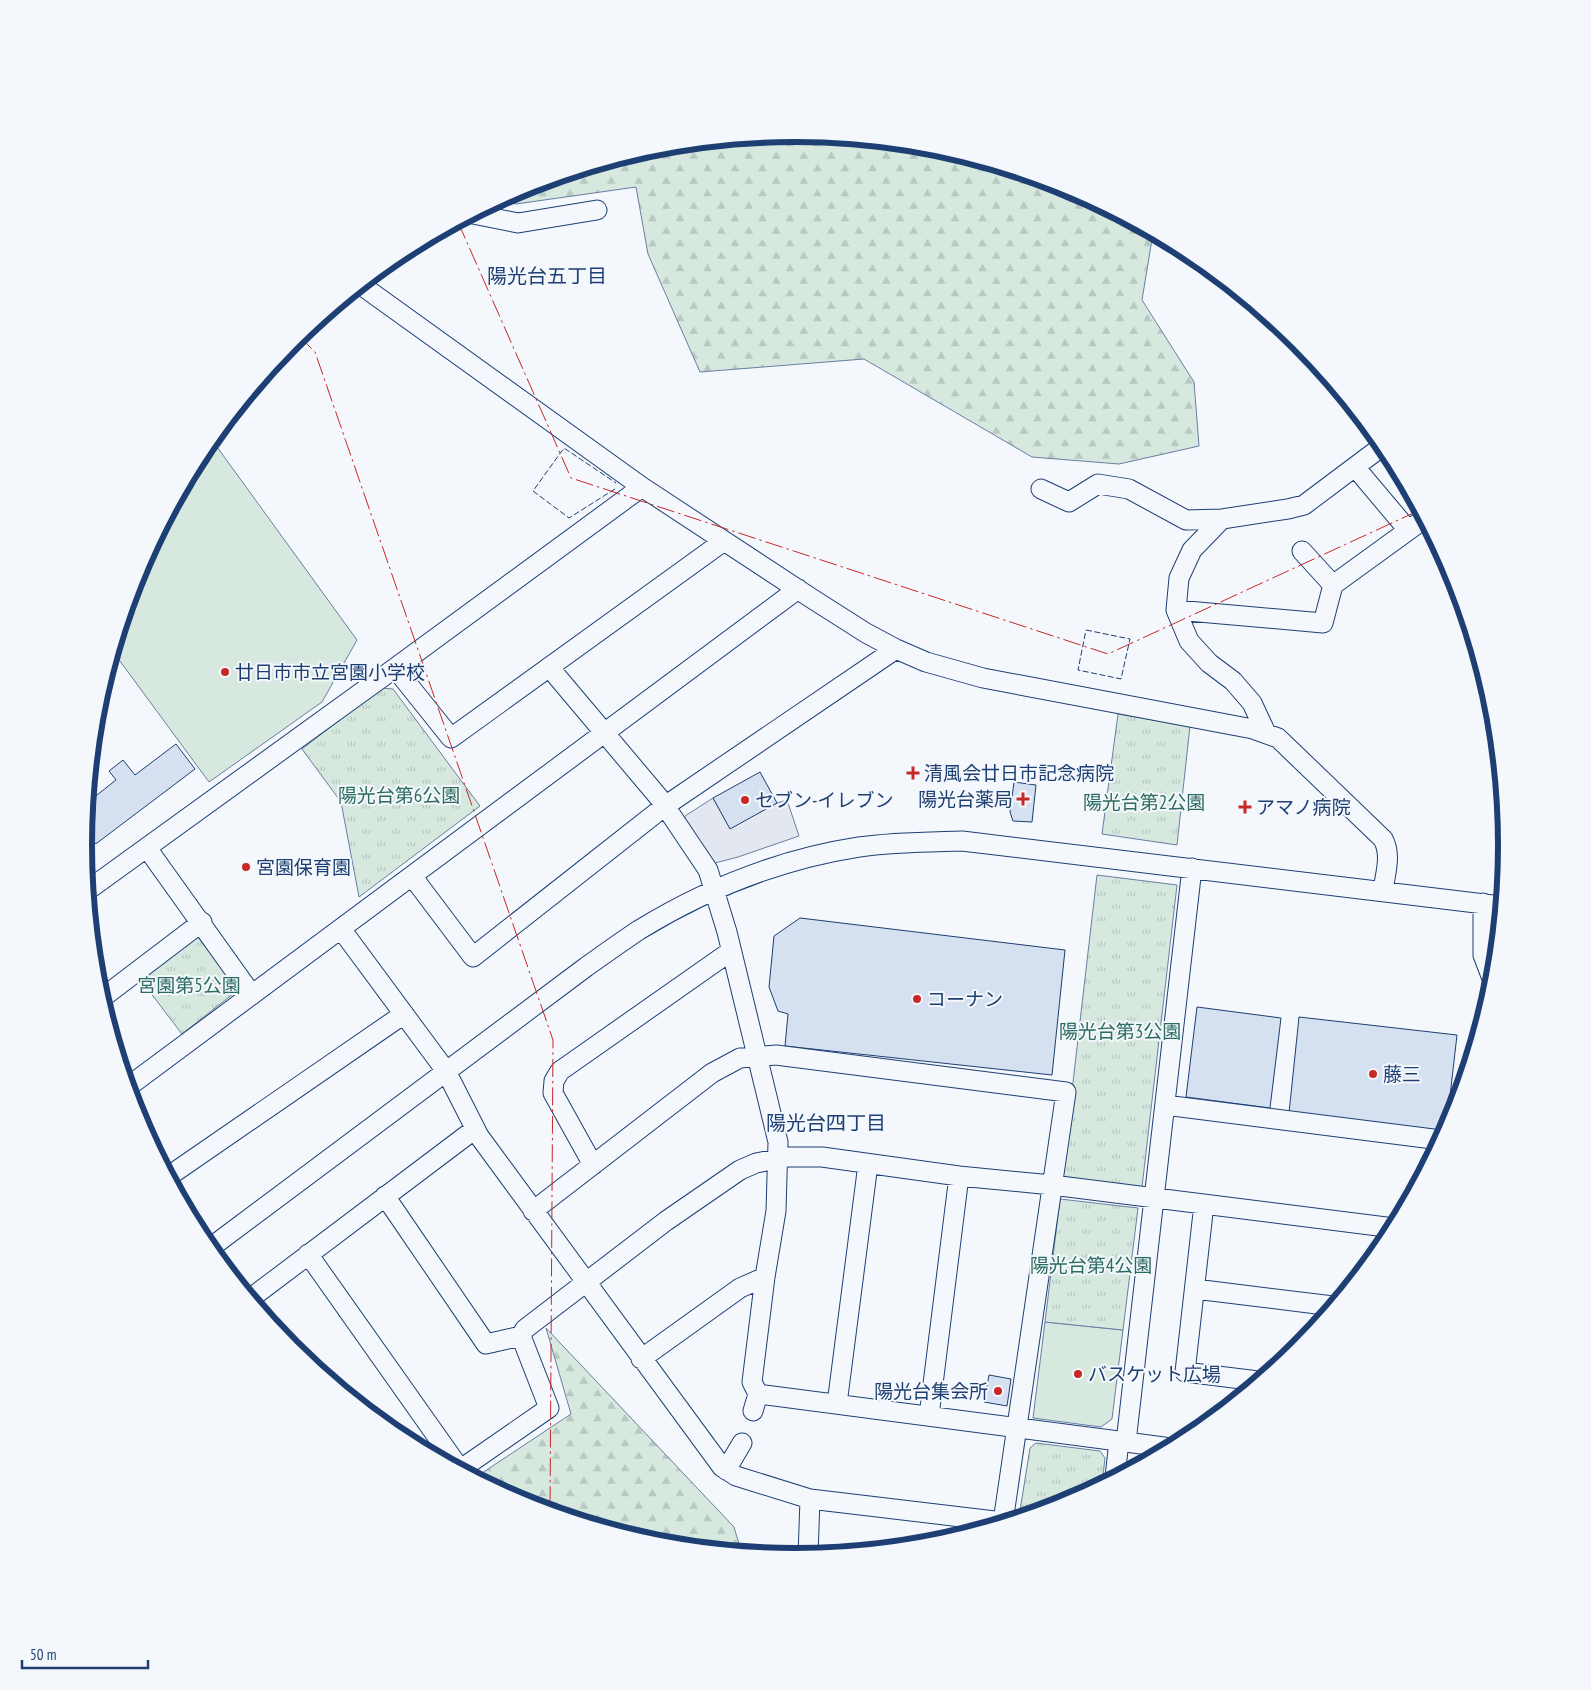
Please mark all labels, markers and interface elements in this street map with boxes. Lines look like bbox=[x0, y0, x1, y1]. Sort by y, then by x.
district label: 陽光台五丁目 bbox=[487, 263, 607, 289]
place label: 廿日市市立宮園小学校 bbox=[235, 660, 425, 684]
marker: 廿日市市立宮園小学校 bbox=[219, 666, 231, 678]
place label: 清風会廿日市記念病院 bbox=[924, 761, 1114, 785]
marker: 清風会廿日市記念病院 bbox=[906, 766, 920, 780]
park label: 陽光台第6公園 bbox=[338, 783, 460, 807]
place label: 陽光台薬局 bbox=[918, 787, 1013, 811]
place label: セブン-イレブン bbox=[755, 788, 894, 812]
park label: 陽光台第2公園 bbox=[1083, 790, 1205, 814]
marker: 陽光台薬局 bbox=[1017, 793, 1029, 805]
marker: セブン-イレブン bbox=[739, 794, 751, 806]
place label: アマノ病院 bbox=[1256, 795, 1350, 819]
marker: アマノ病院 bbox=[1238, 800, 1252, 814]
place label: 宮園保育園 bbox=[256, 855, 351, 879]
marker: 宮園保育園 bbox=[240, 861, 252, 873]
park label: 宮園第5公園 bbox=[137, 973, 241, 997]
place label: コーナン bbox=[927, 987, 1003, 1011]
marker: コーナン bbox=[911, 993, 923, 1005]
park label: 陽光台第3公園 bbox=[1059, 1019, 1181, 1043]
place label: 藤三 bbox=[1383, 1062, 1421, 1086]
marker: 藤三 bbox=[1367, 1068, 1379, 1080]
district label: 陽光台四丁目 bbox=[766, 1110, 886, 1136]
park label: 陽光台第4公園 bbox=[1030, 1253, 1152, 1277]
place label: バスケット広場 bbox=[1088, 1362, 1221, 1386]
marker: バスケット広場 bbox=[1072, 1368, 1084, 1380]
place label: 陽光台集会所 bbox=[874, 1379, 988, 1403]
marker: 陽光台集会所 bbox=[992, 1385, 1004, 1397]
scale bar bbox=[22, 1638, 149, 1670]
text: 50 m bbox=[30, 1645, 56, 1664]

